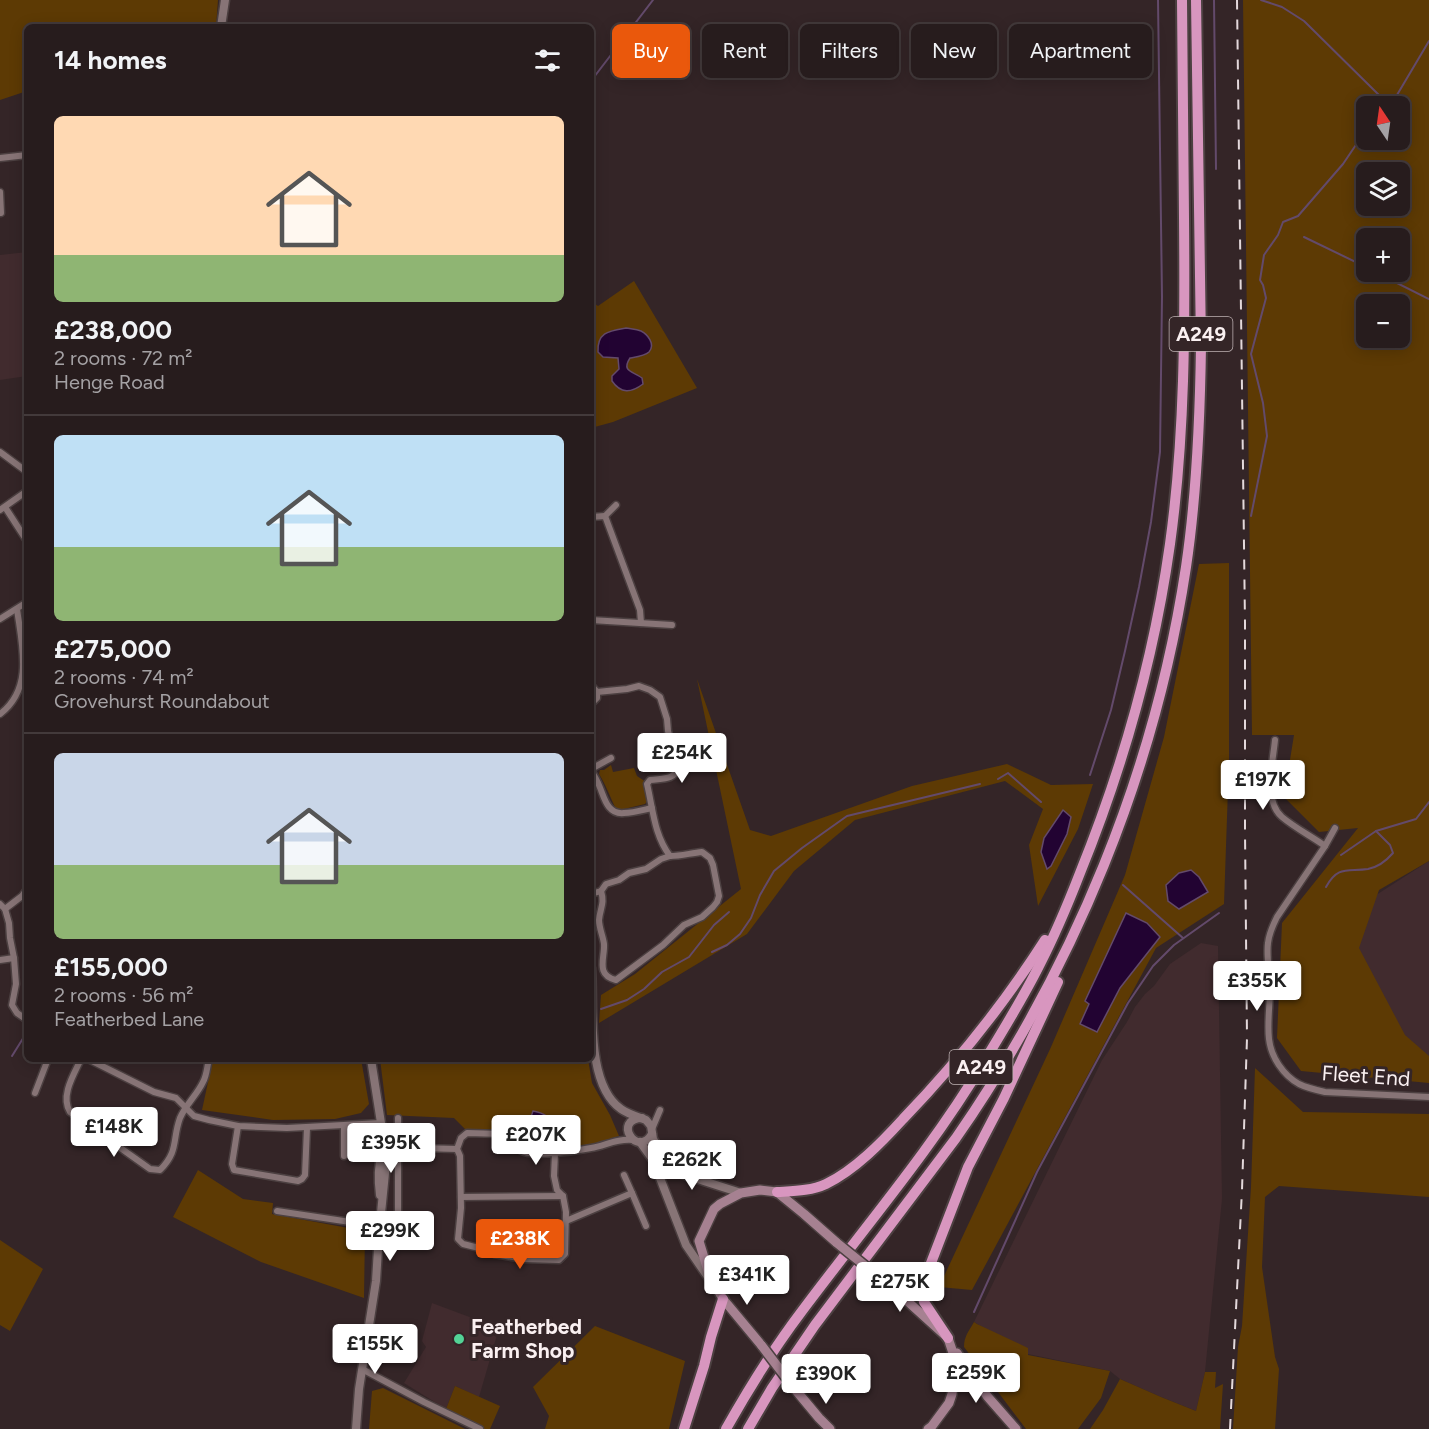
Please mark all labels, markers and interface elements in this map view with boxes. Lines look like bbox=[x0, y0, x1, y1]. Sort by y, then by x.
chip: Buy bbox=[612, 24, 690, 78]
chip: Rent bbox=[702, 24, 788, 78]
chip: Filters bbox=[800, 24, 899, 78]
chip: New bbox=[911, 24, 997, 78]
chip: Apartment bbox=[1009, 24, 1152, 78]
text: 14 homes bbox=[54, 44, 167, 76]
icon: filters bbox=[531, 44, 564, 77]
north arrow bbox=[1356, 96, 1410, 150]
map controls bbox=[1356, 96, 1410, 348]
icon: home bbox=[255, 155, 363, 263]
button: layers bbox=[1356, 162, 1410, 216]
button: + bbox=[1356, 228, 1410, 282]
button: − bbox=[1356, 294, 1410, 348]
text: £238,000 bbox=[54, 314, 172, 346]
road number: A249 bbox=[1170, 317, 1232, 351]
text: 2 rooms · 72 m² bbox=[54, 346, 192, 370]
text: Henge Road bbox=[54, 370, 165, 394]
icon: home bbox=[255, 474, 363, 582]
text: £275,000 bbox=[54, 633, 171, 665]
text: 2 rooms · 74 m² bbox=[54, 665, 194, 689]
text: Grovehurst Roundabout bbox=[54, 689, 270, 713]
pin: £254K bbox=[640, 733, 724, 784]
text: £254K bbox=[651, 740, 713, 764]
pin: £197K bbox=[1221, 760, 1305, 811]
text: £197K bbox=[1235, 767, 1291, 791]
icon: home bbox=[255, 792, 363, 900]
text: £155,000 bbox=[54, 951, 168, 983]
pin: £355K bbox=[1215, 961, 1299, 1012]
text: £355K bbox=[1227, 968, 1287, 992]
text: 2 rooms · 56 m² bbox=[54, 983, 193, 1007]
text: Featherbed Lane bbox=[54, 1007, 204, 1031]
road number: A249 bbox=[950, 1050, 1012, 1084]
street label: Fleet End bbox=[1321, 1060, 1411, 1091]
pin: £148K bbox=[72, 1107, 156, 1158]
text: £148K bbox=[85, 1114, 143, 1138]
pin: £207K bbox=[494, 1115, 578, 1166]
text: £207K bbox=[506, 1122, 566, 1146]
pin: £395K bbox=[349, 1123, 433, 1174]
text: £395K bbox=[361, 1130, 421, 1154]
pin: £262K bbox=[650, 1140, 734, 1191]
text: £262K bbox=[662, 1147, 722, 1171]
pin: £299K bbox=[348, 1211, 432, 1262]
text: £299K bbox=[360, 1218, 420, 1242]
pin: £238K bbox=[478, 1219, 562, 1270]
text: £238K bbox=[490, 1226, 550, 1250]
pin: £341K bbox=[705, 1255, 789, 1306]
text: £341K bbox=[718, 1262, 776, 1286]
pin: £275K bbox=[858, 1262, 942, 1313]
text: £275K bbox=[870, 1269, 930, 1293]
place label: Featherbed Farm Shop bbox=[471, 1314, 582, 1363]
pin: £155K bbox=[333, 1324, 417, 1375]
text: £155K bbox=[347, 1331, 403, 1355]
marker: Featherbed Farm Shop bbox=[452, 1332, 466, 1346]
pin: £259K bbox=[934, 1353, 1018, 1404]
pin: £390K bbox=[784, 1354, 868, 1405]
text: £259K bbox=[946, 1360, 1006, 1384]
text: £390K bbox=[796, 1361, 856, 1385]

